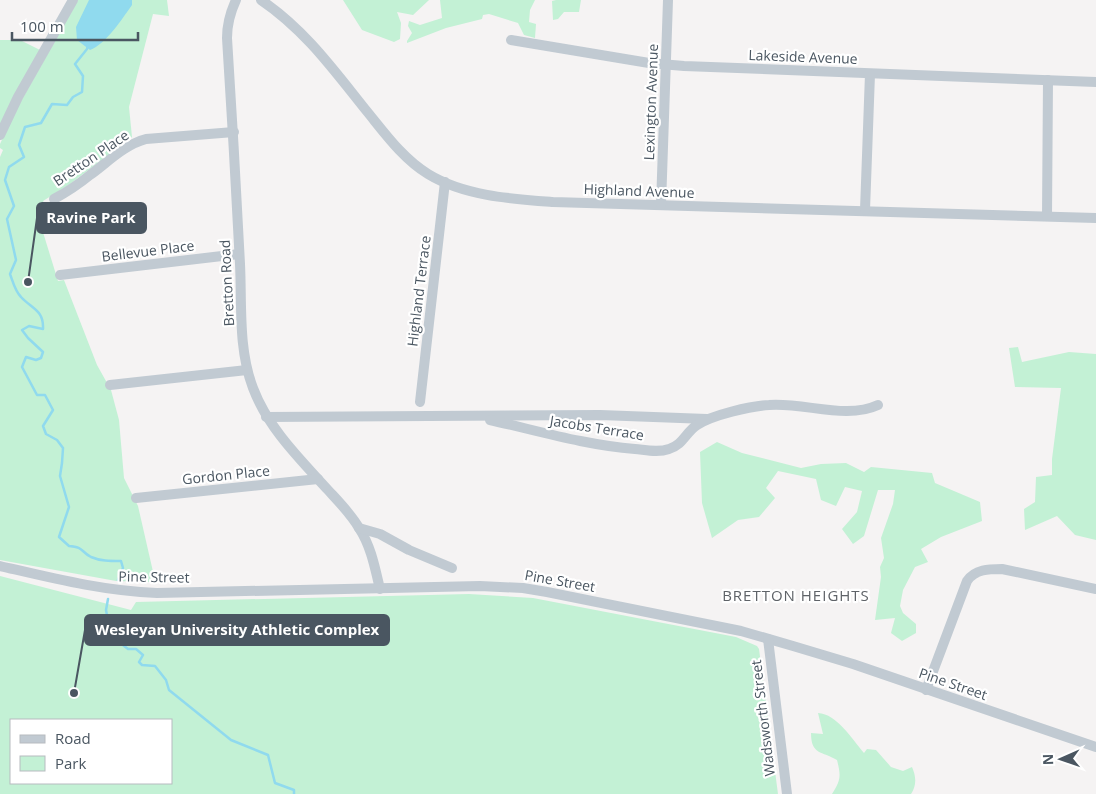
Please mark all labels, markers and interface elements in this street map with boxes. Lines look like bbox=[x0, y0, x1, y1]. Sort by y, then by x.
scale bar bbox=[12, 10, 139, 42]
text: 100 m bbox=[20, 16, 64, 36]
street label: Lexington Avenue bbox=[639, 43, 662, 161]
street label: Lakeside Avenue bbox=[748, 45, 858, 68]
street label: Bretton Place bbox=[49, 125, 132, 190]
street label: Highland Avenue bbox=[583, 179, 695, 202]
callout: Ravine Park bbox=[37, 203, 146, 233]
text: Ravine Park bbox=[46, 207, 136, 227]
street label: Highland Terrace bbox=[402, 234, 435, 347]
street label: Bellevue Place bbox=[101, 235, 195, 266]
street label: Bretton Road bbox=[215, 239, 238, 327]
street label: Jacobs Terrace bbox=[547, 410, 646, 444]
street label: Gordon Place bbox=[181, 460, 271, 489]
street label: Pine Street bbox=[523, 565, 597, 596]
street label: Pine Street bbox=[118, 566, 190, 587]
district label: BRETTON HEIGHTS bbox=[722, 585, 870, 605]
callout: Wesleyan University Athletic Complex bbox=[85, 615, 389, 645]
text: Wesleyan University Athletic Complex bbox=[95, 619, 380, 639]
street label: Wadsworth Street bbox=[746, 659, 779, 777]
street label: Pine Street bbox=[916, 663, 990, 704]
legend bbox=[10, 719, 172, 784]
text: Road bbox=[55, 728, 91, 748]
north arrow bbox=[1036, 734, 1086, 784]
text: Park bbox=[55, 753, 86, 773]
text: N bbox=[1038, 753, 1057, 765]

